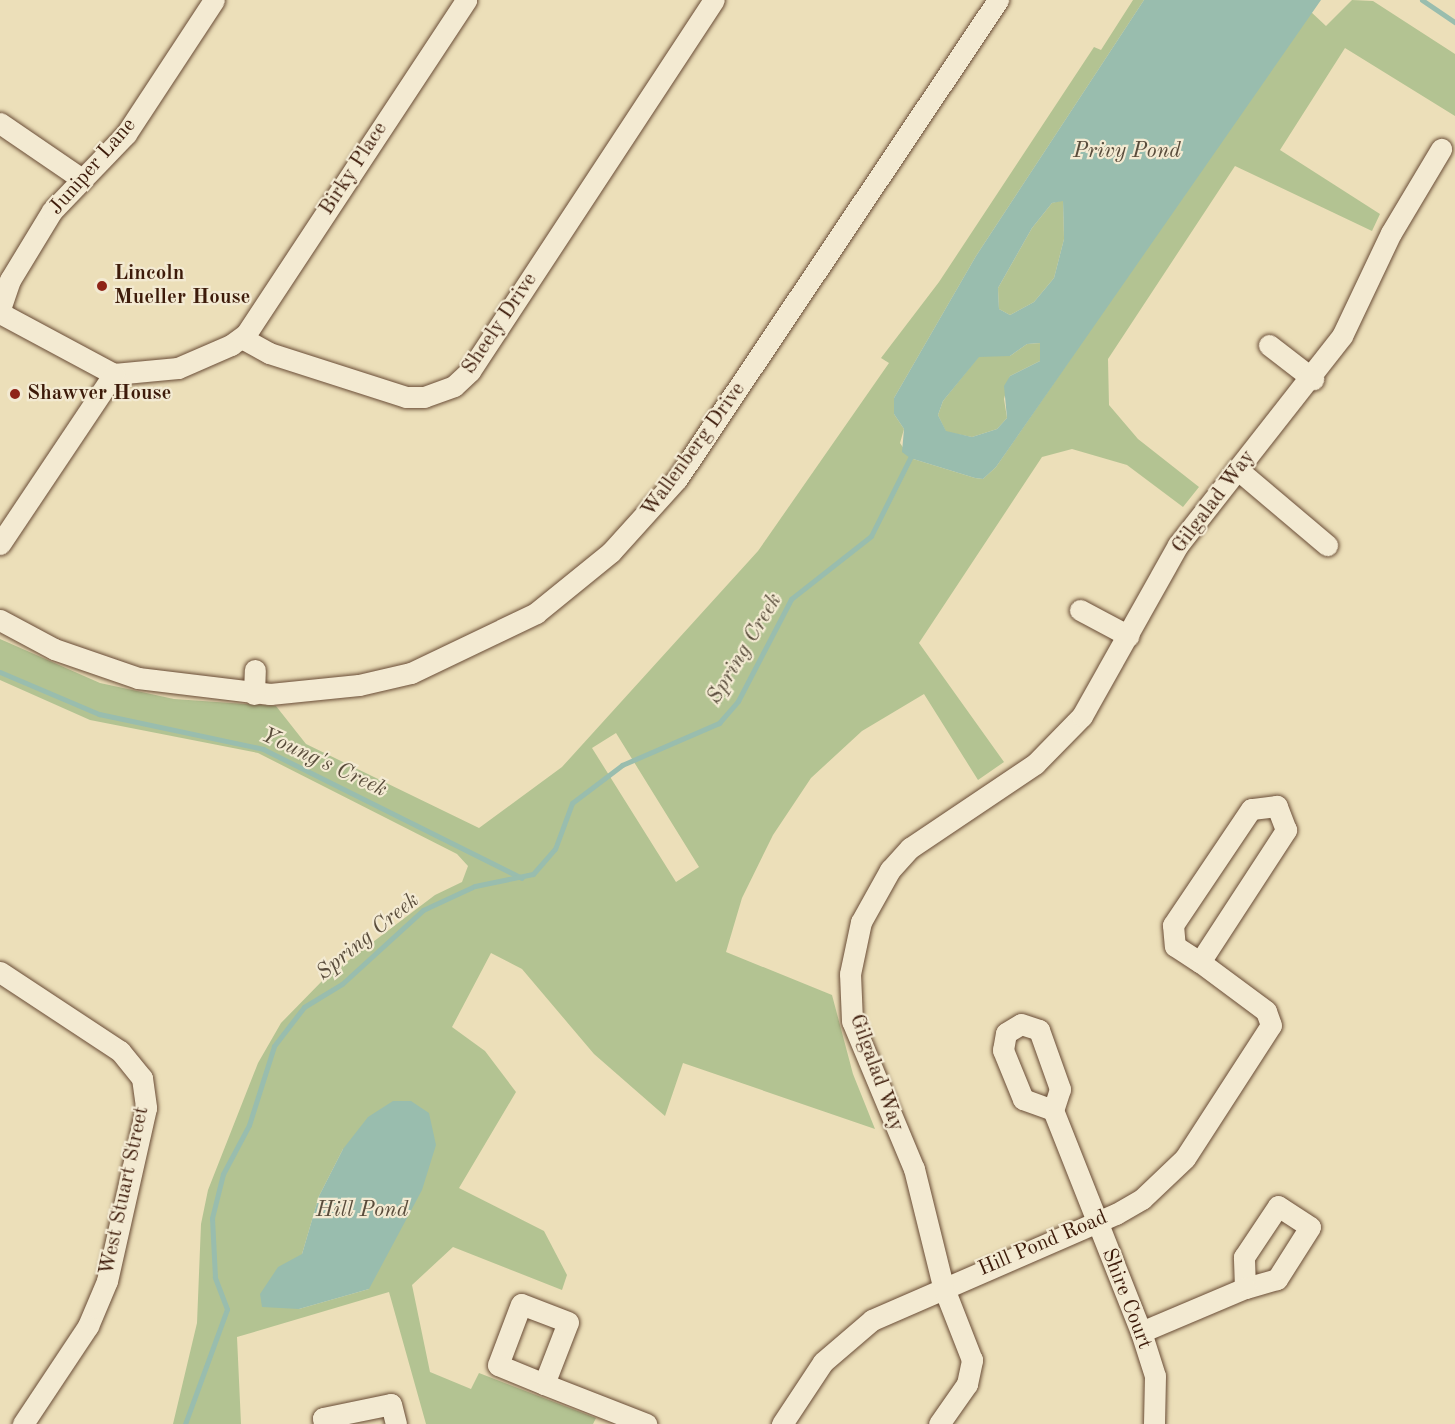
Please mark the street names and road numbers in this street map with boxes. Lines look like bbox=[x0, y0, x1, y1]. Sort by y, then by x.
street label: Juniper Lane bbox=[44, 113, 142, 221]
street label: Birky Place bbox=[315, 118, 393, 220]
street label: Sheely Drive bbox=[457, 269, 543, 379]
street label: Wallenberg Drive bbox=[637, 378, 751, 522]
street label: Gilgalad Way bbox=[1167, 445, 1261, 559]
street label: Gilgalad Way bbox=[843, 1011, 909, 1135]
street label: West Stuart Street bbox=[95, 1104, 155, 1278]
street label: Hill Pond Road bbox=[975, 1205, 1111, 1283]
street label: Shire Court bbox=[1095, 1245, 1157, 1353]

